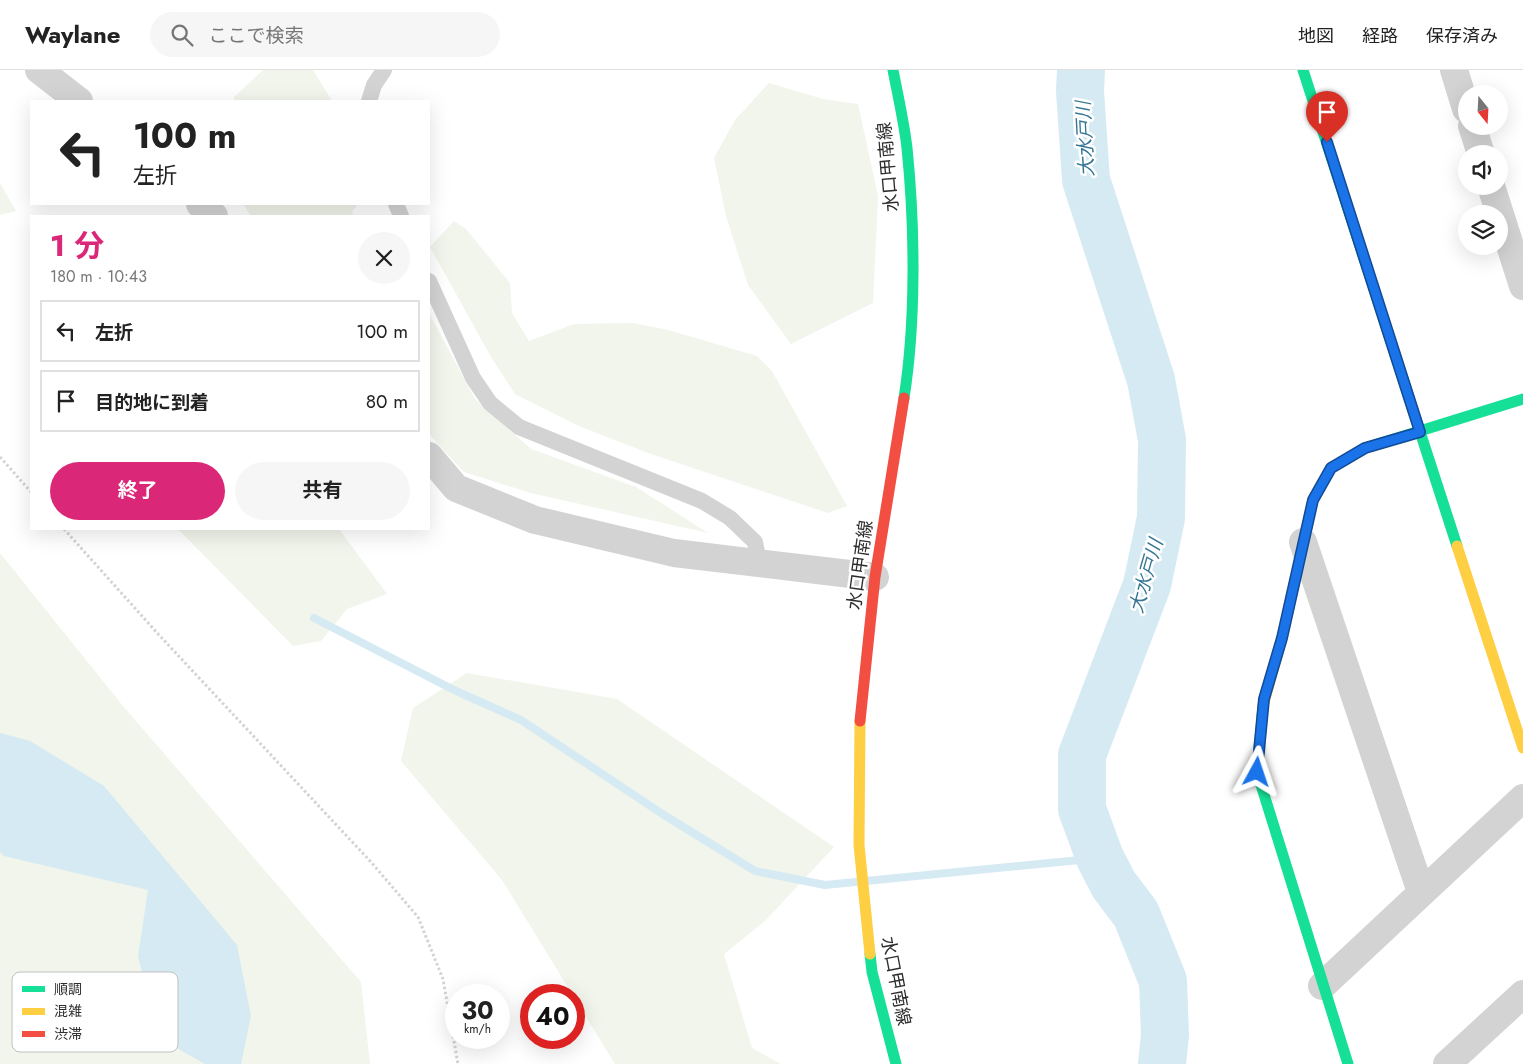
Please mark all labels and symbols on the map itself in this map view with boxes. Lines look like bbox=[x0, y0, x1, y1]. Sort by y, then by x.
north arrow bbox=[1458, 85, 1508, 135]
pin bbox=[1306, 91, 1348, 142]
water label: 大水戸川 bbox=[1069, 98, 1100, 178]
street label: 水口甲南線 bbox=[871, 121, 905, 213]
street label: 水口甲南線 bbox=[841, 519, 879, 611]
water label: 大水戸川 bbox=[1123, 534, 1170, 616]
position arrow bbox=[1230, 745, 1282, 797]
street label: 水口甲南線 bbox=[875, 934, 917, 1028]
legend bbox=[12, 972, 178, 1052]
text: 順調 bbox=[54, 979, 82, 999]
speed limit sign: 40 bbox=[520, 984, 585, 1049]
text: 混雑 bbox=[54, 1001, 82, 1021]
text: 渋滞 bbox=[54, 1024, 82, 1044]

